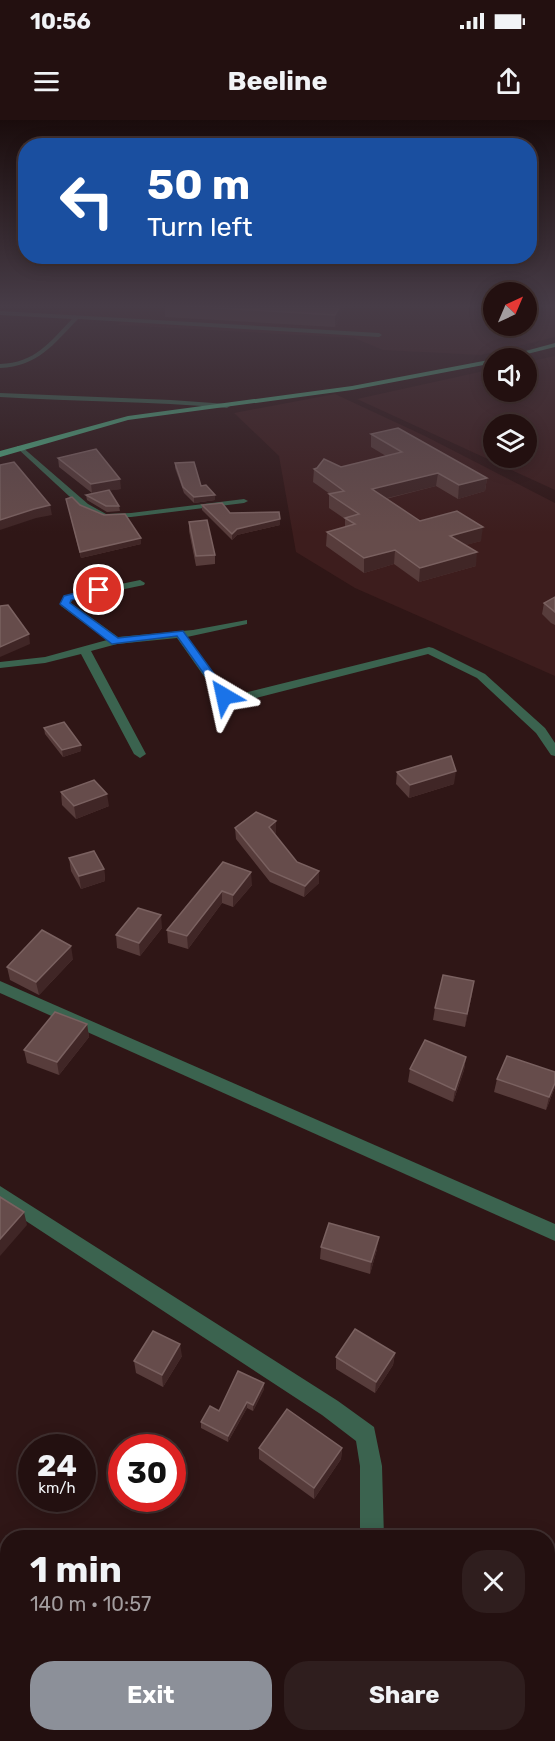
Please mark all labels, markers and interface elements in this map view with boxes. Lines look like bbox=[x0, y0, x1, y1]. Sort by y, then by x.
text: 10:56 bbox=[30, 8, 91, 35]
icon: menu bbox=[30, 65, 63, 98]
text: Beeline bbox=[228, 65, 327, 97]
icon: share bbox=[492, 65, 525, 98]
text: 50 m bbox=[147, 160, 250, 210]
icon: left bbox=[48, 162, 126, 240]
text: Turn left bbox=[147, 211, 252, 243]
north arrow bbox=[483, 282, 537, 336]
map controls bbox=[483, 282, 537, 468]
button: sound bbox=[483, 348, 537, 402]
button: layers bbox=[483, 414, 537, 468]
pin bbox=[73, 564, 124, 615]
icon: arrive bbox=[82, 573, 115, 606]
position arrow bbox=[192, 664, 256, 728]
speed limit sign: 30 bbox=[108, 1434, 186, 1512]
text: 24 bbox=[37, 1448, 77, 1484]
text: km/h bbox=[38, 1479, 76, 1497]
text: 1 min bbox=[30, 1548, 122, 1591]
button: close bbox=[462, 1550, 525, 1613]
text: 140 m · 10:57 bbox=[30, 1592, 151, 1616]
button: Exit bbox=[30, 1661, 272, 1730]
button: Share bbox=[284, 1661, 525, 1730]

